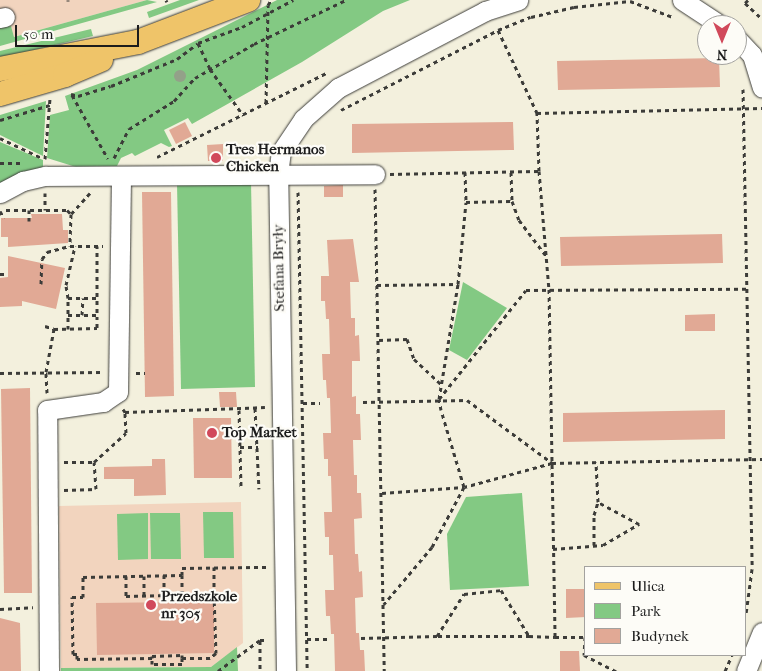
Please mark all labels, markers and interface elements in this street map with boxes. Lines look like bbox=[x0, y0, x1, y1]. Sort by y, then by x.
scale bar bbox=[18, 15, 141, 47]
north arrow bbox=[697, 15, 747, 65]
text: 50 m bbox=[23, 25, 53, 43]
text: N bbox=[717, 46, 727, 63]
place label: Tres Hermanos Chicken bbox=[226, 140, 324, 175]
marker: Tres Hermanos Chicken bbox=[210, 152, 222, 164]
street label: Stefana Bryły bbox=[269, 224, 289, 312]
place label: Top Market bbox=[222, 424, 297, 442]
marker: Top Market bbox=[206, 427, 218, 439]
legend bbox=[584, 566, 747, 656]
text: Ulica bbox=[631, 577, 665, 595]
place label: Przedszkole nr 305 bbox=[161, 587, 237, 622]
marker: Przedszkole nr 305 bbox=[145, 599, 157, 611]
text: Park bbox=[631, 602, 661, 620]
text: Budynek bbox=[631, 627, 689, 645]

